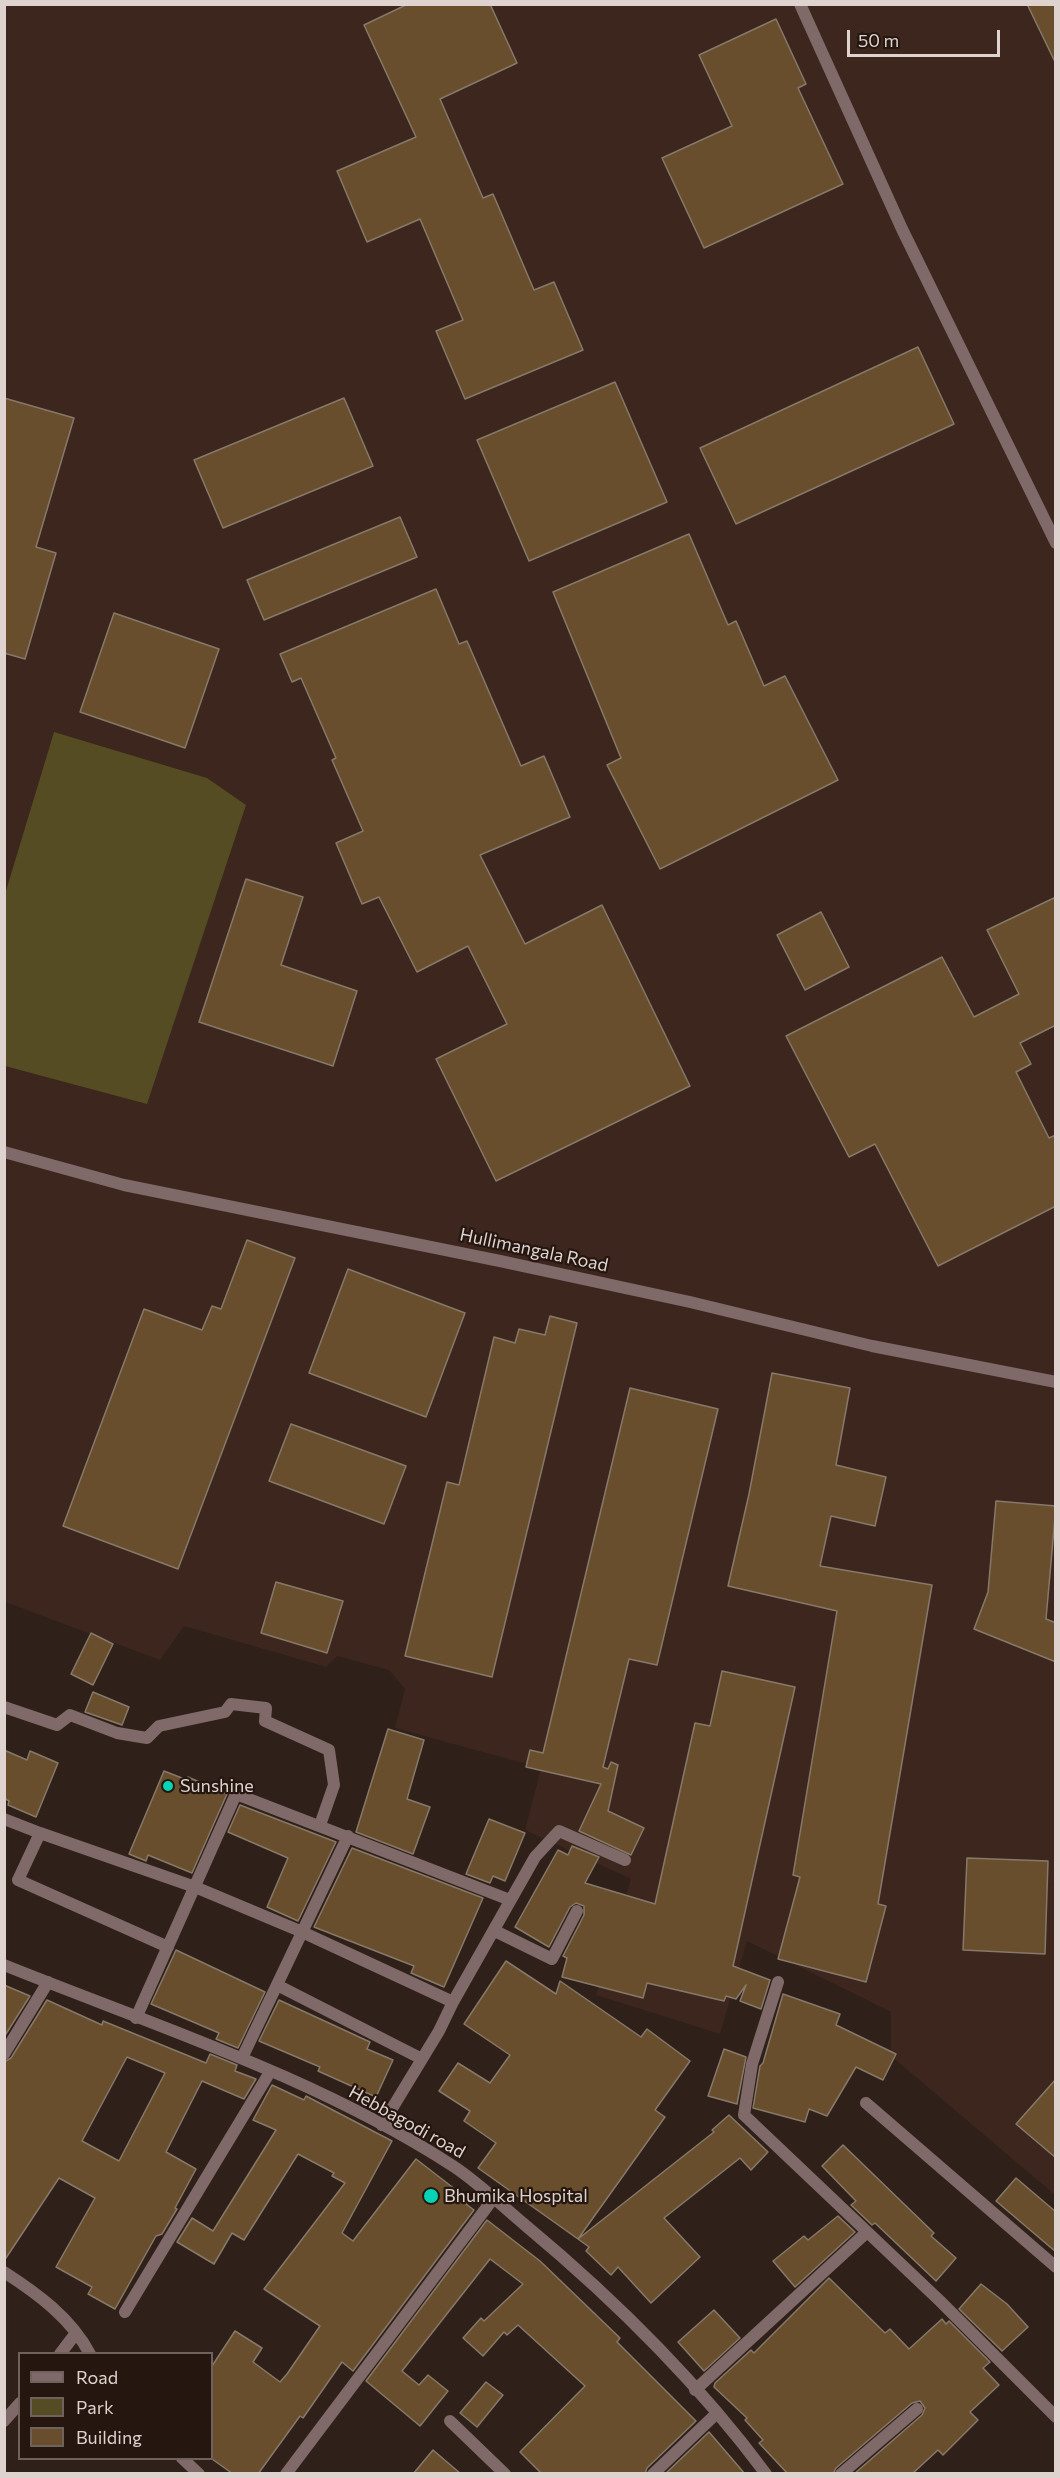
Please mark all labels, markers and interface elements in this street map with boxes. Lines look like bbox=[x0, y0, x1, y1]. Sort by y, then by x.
scale bar bbox=[850, 18, 1003, 56]
text: 50 m bbox=[858, 29, 899, 51]
street label: Hullimangala Road bbox=[458, 1224, 610, 1276]
place label: Sunshine bbox=[180, 1775, 254, 1797]
marker: Sunshine bbox=[161, 1779, 175, 1793]
street label: Hebbagodi road bbox=[345, 2081, 469, 2163]
place label: Bhumika Hospital bbox=[444, 2185, 588, 2207]
marker: Bhumika Hospital bbox=[422, 2187, 440, 2205]
legend bbox=[18, 2352, 213, 2460]
text: Road bbox=[76, 2366, 118, 2388]
text: Park bbox=[76, 2396, 114, 2418]
text: Building bbox=[76, 2426, 142, 2448]

